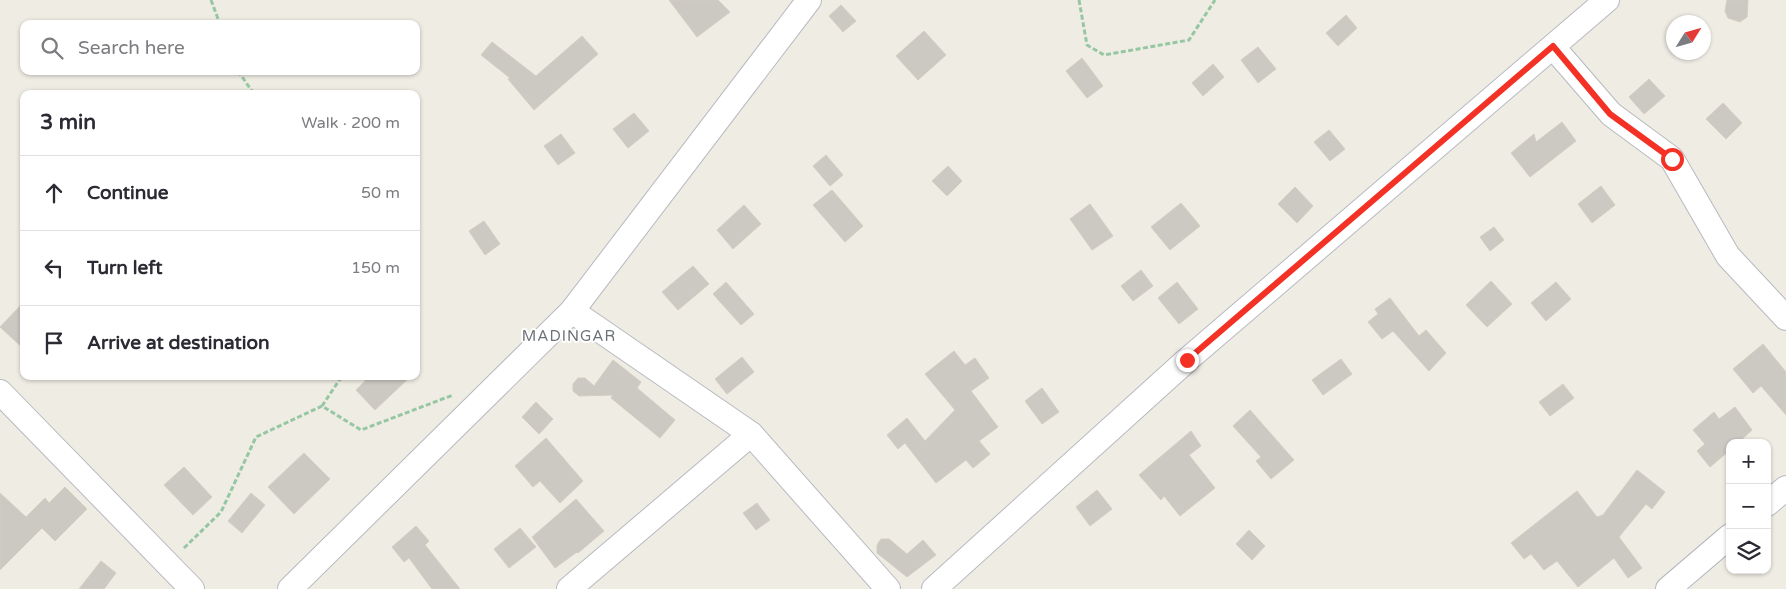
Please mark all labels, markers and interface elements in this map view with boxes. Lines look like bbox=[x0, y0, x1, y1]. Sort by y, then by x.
north arrow bbox=[1666, 15, 1711, 60]
search box bbox=[20, 20, 420, 75]
icon: search bbox=[38, 34, 66, 62]
text: Search here bbox=[78, 37, 185, 59]
text: 3 min bbox=[40, 110, 96, 135]
text: Walk · 200 m bbox=[301, 113, 400, 133]
route start bbox=[1661, 148, 1684, 171]
icon: ahead bbox=[40, 179, 68, 207]
text: Continue bbox=[87, 182, 169, 204]
text: 50 m bbox=[361, 183, 400, 203]
icon: left bbox=[40, 254, 68, 282]
text: Turn left bbox=[87, 257, 163, 279]
text: 150 m bbox=[351, 258, 400, 278]
district label: MADINGAR bbox=[522, 327, 616, 345]
icon: arrive bbox=[40, 329, 68, 357]
text: Arrive at destination bbox=[87, 332, 270, 354]
route end bbox=[1176, 349, 1199, 372]
map controls bbox=[1726, 439, 1771, 574]
button: + bbox=[1726, 439, 1771, 484]
button: − bbox=[1726, 484, 1771, 529]
button: layers bbox=[1726, 529, 1771, 574]

